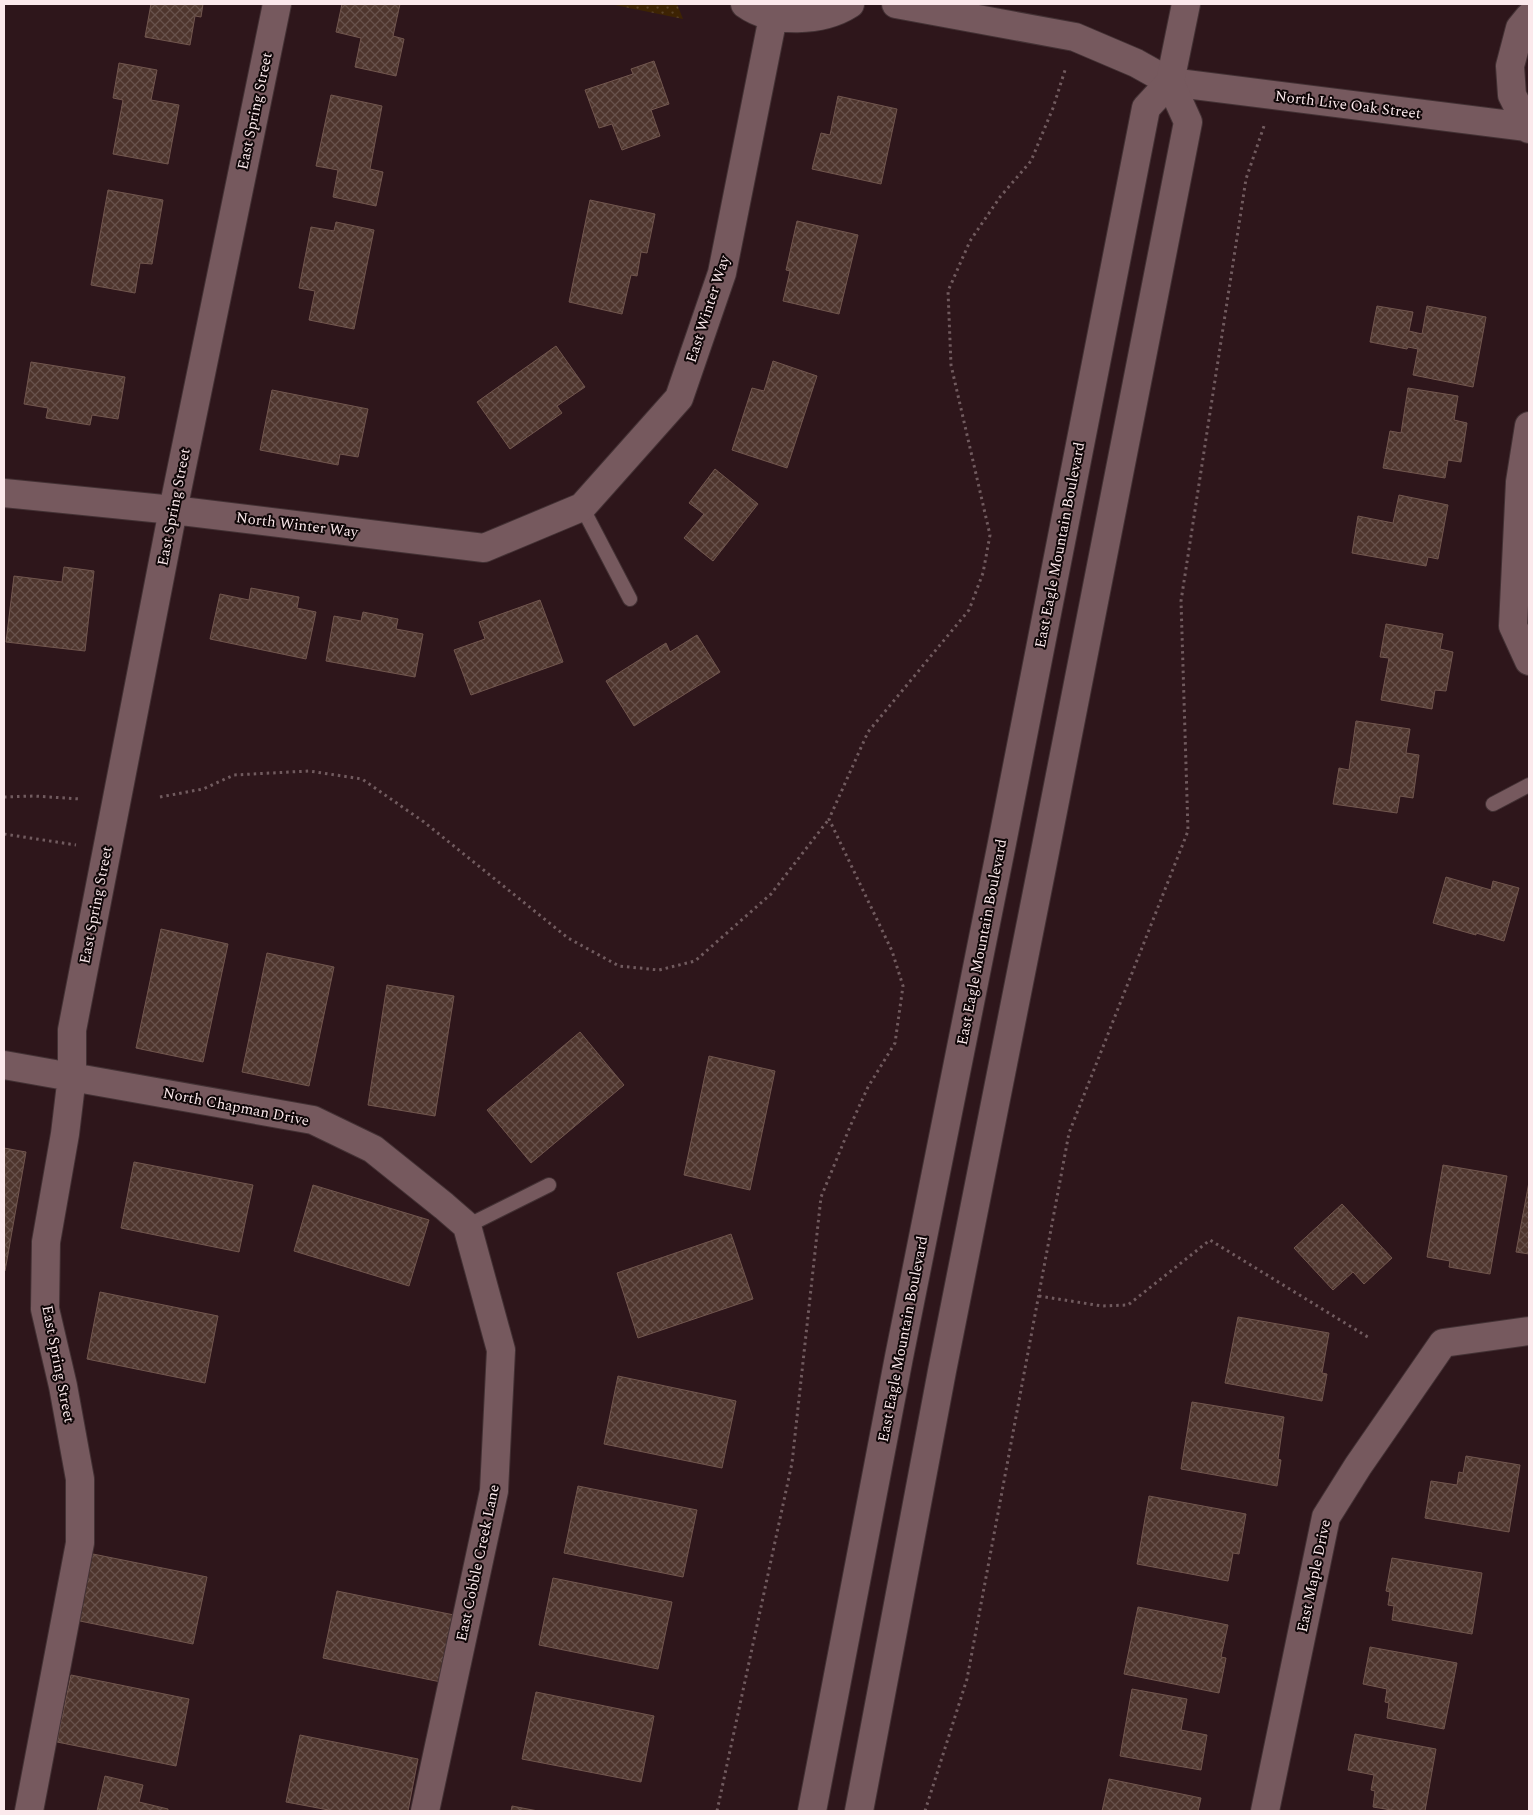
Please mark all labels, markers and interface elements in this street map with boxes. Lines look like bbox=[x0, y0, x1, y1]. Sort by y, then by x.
street label: East Spring Street bbox=[231, 50, 279, 172]
street label: North Live Oak Street bbox=[1274, 85, 1422, 125]
street label: East Winter Way bbox=[680, 252, 736, 366]
street label: East Eagle Mountain Boulevard bbox=[1029, 440, 1091, 650]
street label: East Spring Street bbox=[151, 446, 197, 568]
street label: North Winter Way bbox=[235, 506, 360, 544]
street label: East Eagle Mountain Boulevard bbox=[951, 837, 1013, 1047]
street label: East Spring Street bbox=[73, 844, 119, 966]
street label: North Chapman Drive bbox=[161, 1082, 311, 1132]
street label: East Eagle Mountain Boulevard bbox=[872, 1234, 934, 1444]
street label: East Spring Street bbox=[35, 1303, 81, 1425]
street label: East Cobble Creek Lane bbox=[450, 1482, 506, 1644]
street label: East Maple Drive bbox=[1291, 1517, 1337, 1635]

